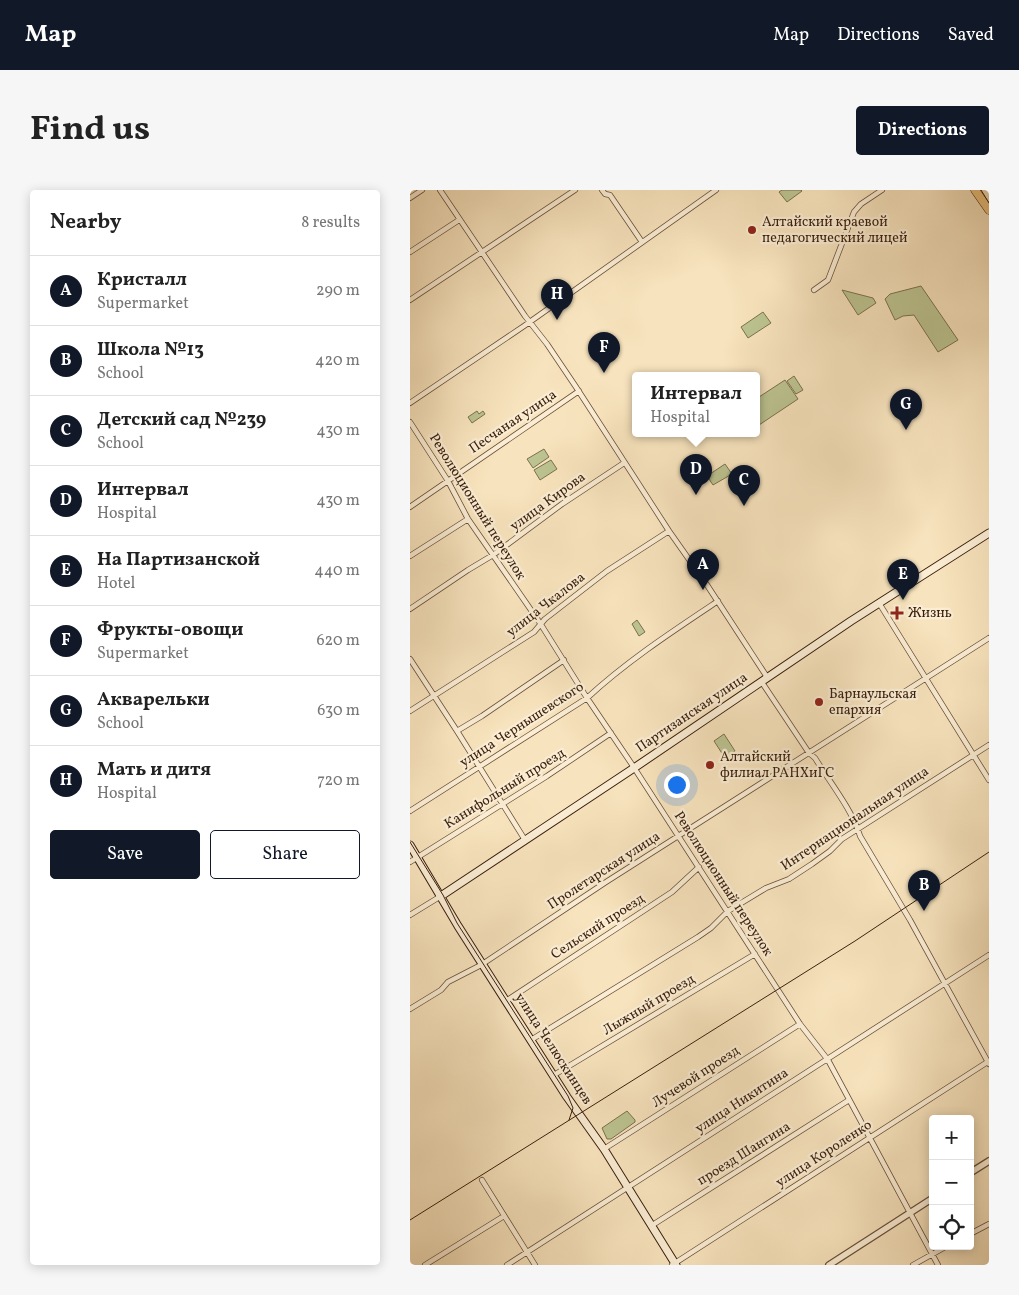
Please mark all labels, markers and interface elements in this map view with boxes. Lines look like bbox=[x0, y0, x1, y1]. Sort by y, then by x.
text: Map bbox=[25, 18, 76, 52]
text: Map bbox=[773, 23, 809, 48]
text: Directions bbox=[837, 23, 920, 48]
text: Saved bbox=[948, 23, 994, 48]
text: Find us bbox=[30, 106, 150, 154]
button: Directions bbox=[856, 106, 989, 155]
text: Nearby bbox=[50, 208, 121, 237]
text: 8 results bbox=[301, 212, 360, 234]
place label: Алтайский краевой педагогический лицей bbox=[762, 213, 908, 248]
marker: Алтайский краевой педагогический лицей bbox=[746, 224, 758, 236]
text: Кристалл bbox=[97, 267, 187, 293]
pin: H bbox=[541, 279, 573, 320]
text: A bbox=[60, 280, 72, 302]
text: 290 m bbox=[316, 280, 360, 302]
text: Supermarket bbox=[97, 293, 189, 315]
pin: F bbox=[588, 332, 620, 373]
text: Школа №13 bbox=[97, 337, 204, 363]
text: B bbox=[61, 350, 71, 372]
text: 420 m bbox=[315, 350, 360, 372]
text: School bbox=[97, 363, 144, 385]
popup bbox=[632, 372, 760, 437]
text: Интервал bbox=[650, 381, 742, 407]
street label: Песчаная улица bbox=[465, 386, 561, 458]
pin: G bbox=[890, 389, 922, 430]
text: Детский сад №239 bbox=[97, 407, 266, 433]
text: Hospital bbox=[650, 407, 710, 429]
text: C bbox=[61, 420, 71, 442]
text: 430 m bbox=[316, 420, 360, 442]
street label: Революционный переулок bbox=[424, 430, 530, 584]
text: School bbox=[97, 433, 144, 455]
pin: D bbox=[680, 454, 712, 495]
pin: C bbox=[728, 465, 760, 506]
street label: улица Кирова bbox=[506, 468, 590, 536]
text: Интервал bbox=[97, 477, 189, 503]
text: D bbox=[60, 490, 72, 512]
text: 430 m bbox=[316, 490, 360, 512]
text: Hospital bbox=[97, 503, 157, 525]
text: На Партизанской bbox=[97, 547, 260, 573]
pin: A bbox=[687, 549, 719, 590]
pin: E bbox=[887, 559, 919, 600]
text: E bbox=[61, 560, 71, 582]
text: 440 m bbox=[314, 560, 360, 582]
street label: улица Чкалова bbox=[503, 568, 589, 642]
text: Hotel bbox=[97, 573, 135, 595]
place label: Жизнь bbox=[908, 604, 952, 623]
marker: Жизнь bbox=[890, 606, 904, 620]
text: Фрукты-овощи bbox=[97, 617, 243, 643]
text: F bbox=[61, 630, 71, 652]
text: 620 m bbox=[316, 630, 360, 652]
text: Supermarket bbox=[97, 643, 189, 665]
street label: Партизанская улица bbox=[632, 668, 752, 758]
street label: улица Чернышевского bbox=[456, 678, 588, 772]
place label: Барнаульская епархия bbox=[829, 685, 917, 720]
text: Акварельки bbox=[97, 687, 210, 713]
marker: Барнаульская епархия bbox=[813, 696, 825, 708]
text: G bbox=[60, 700, 72, 722]
text: 630 m bbox=[317, 700, 360, 722]
text: School bbox=[97, 713, 144, 735]
street label: Канифольный проезд bbox=[441, 744, 569, 834]
place label: Алтайский филиал РАНХиГС bbox=[720, 748, 834, 783]
text: Мать и дитя bbox=[97, 757, 211, 783]
marker: Алтайский филиал РАНХиГС bbox=[704, 759, 716, 771]
street label: Интернациональная улица bbox=[777, 762, 933, 876]
text: H bbox=[60, 770, 72, 792]
text: 720 m bbox=[317, 770, 360, 792]
your location bbox=[664, 772, 690, 798]
text: Hospital bbox=[97, 783, 157, 805]
street label: Революционный переулок bbox=[669, 808, 777, 961]
street label: Пролетарская улица bbox=[544, 827, 664, 915]
button: Save bbox=[50, 830, 200, 879]
button: Share bbox=[210, 830, 360, 879]
pin: B bbox=[908, 870, 940, 911]
street label: Сельский проезд bbox=[548, 890, 649, 964]
street label: Лыжный проезд bbox=[599, 970, 699, 1040]
street label: улица Челюскинцев bbox=[510, 989, 596, 1109]
street label: Лучевой проезд bbox=[648, 1041, 744, 1112]
street label: улица Никитина bbox=[692, 1064, 792, 1138]
map controls bbox=[929, 1115, 974, 1250]
button: + bbox=[929, 1115, 974, 1160]
street label: улица Короленко bbox=[772, 1116, 876, 1192]
street label: проезд Шангина bbox=[694, 1118, 794, 1190]
button: − bbox=[929, 1160, 974, 1205]
button: locate bbox=[929, 1205, 974, 1250]

